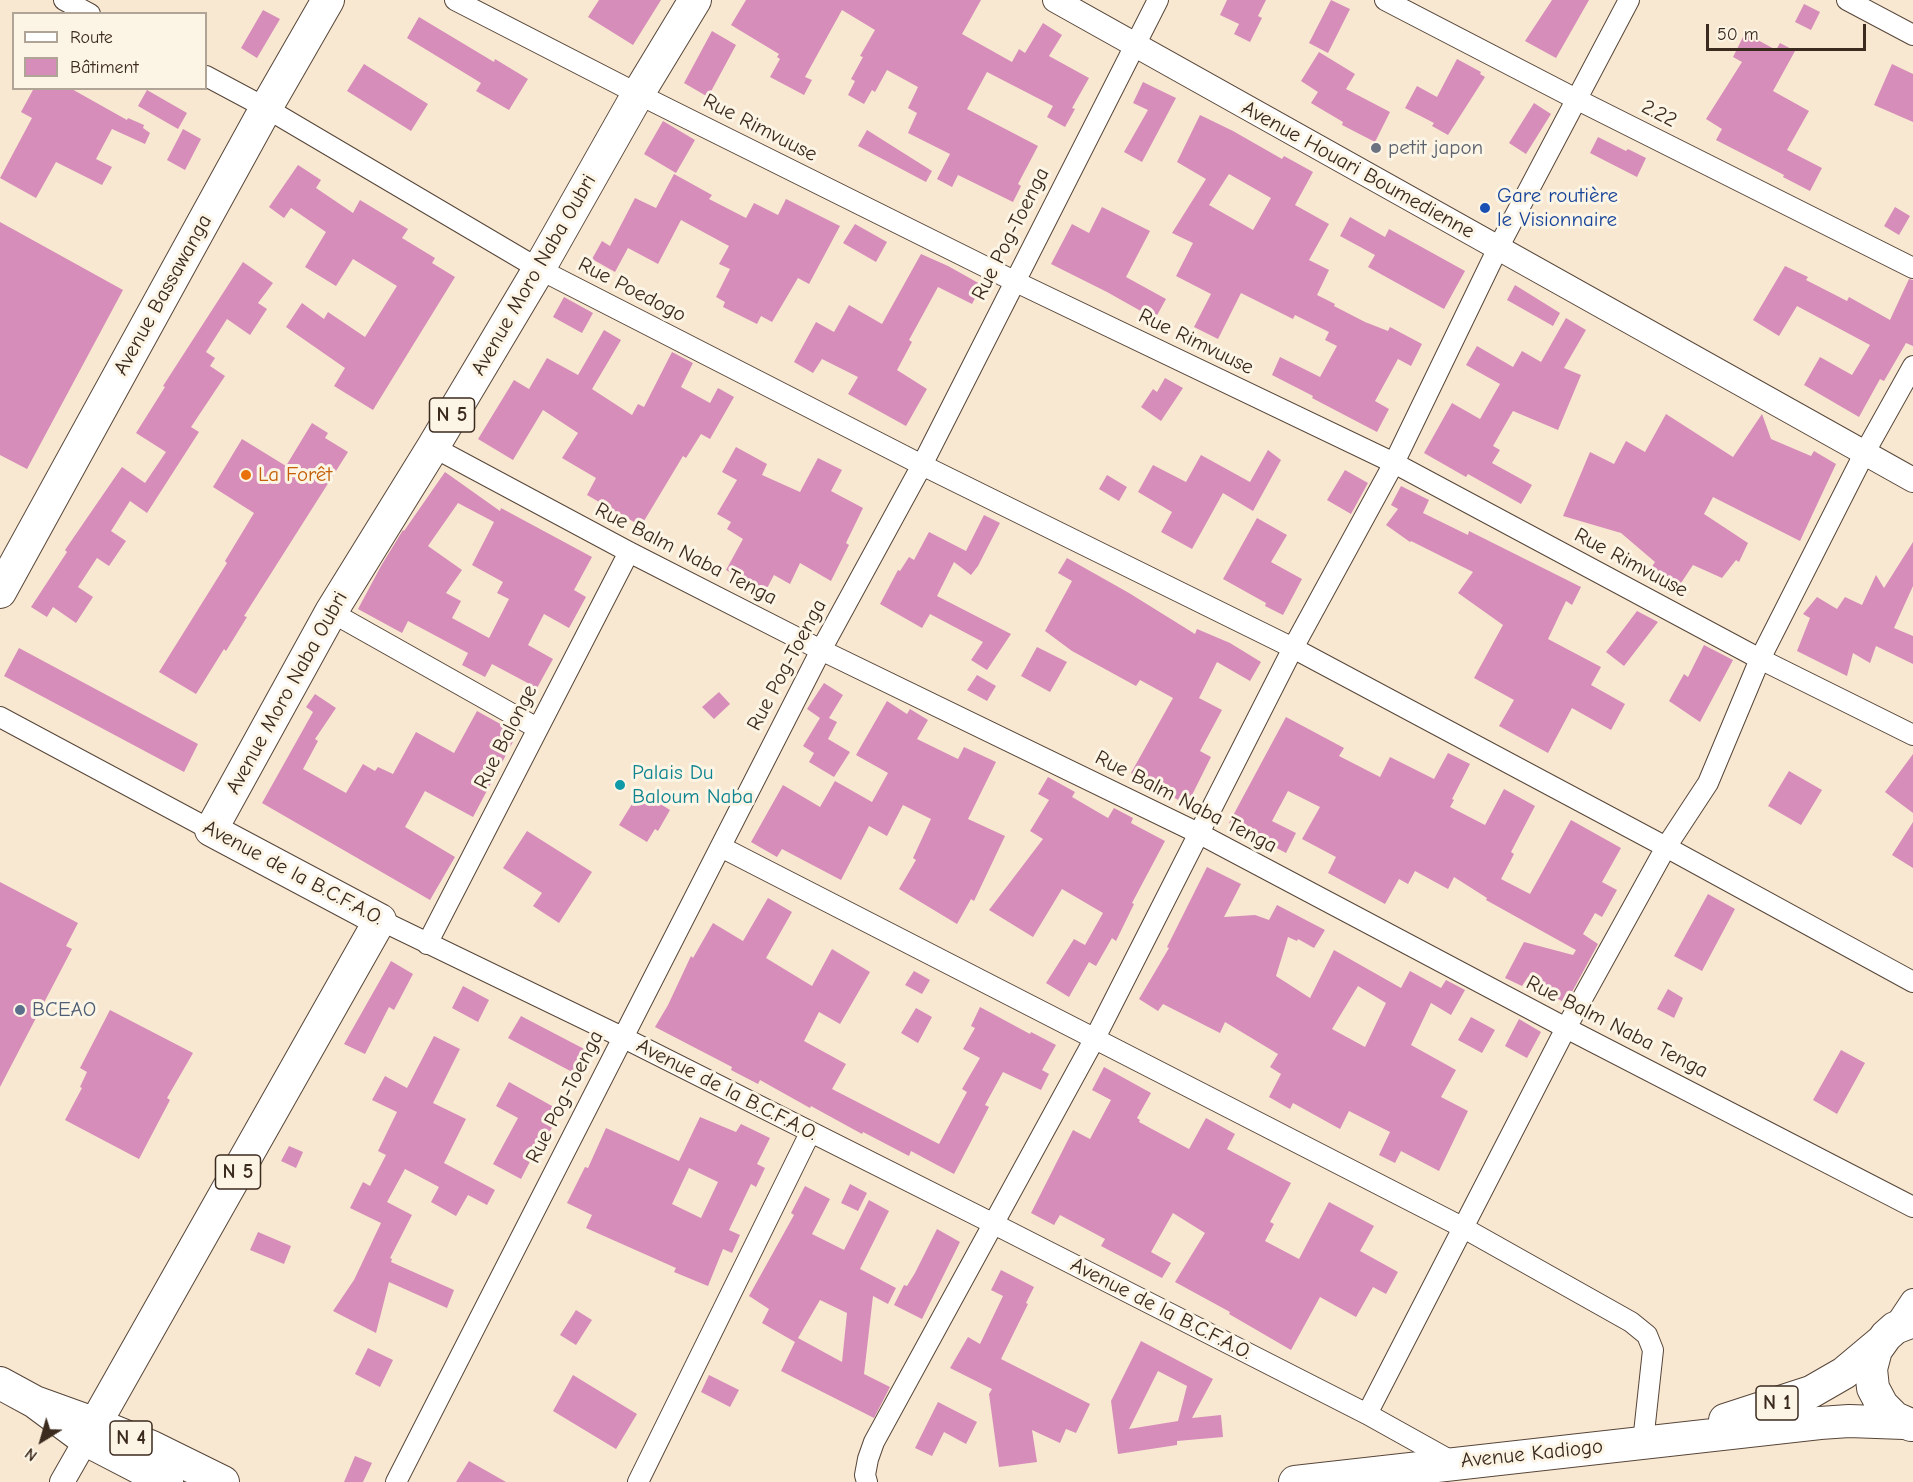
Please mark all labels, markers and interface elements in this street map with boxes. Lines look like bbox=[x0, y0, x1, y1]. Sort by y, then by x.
legend bbox=[12, 12, 207, 90]
scale bar bbox=[1709, 12, 1870, 50]
text: 50 m bbox=[1717, 24, 1759, 45]
text: Route bbox=[70, 27, 113, 48]
text: Bâtiment bbox=[70, 57, 139, 78]
street label: Rue Rimvuuse bbox=[699, 88, 821, 168]
street label: 2.22 bbox=[1637, 95, 1681, 133]
street label: Avenue Houari Boumedienne bbox=[1237, 96, 1479, 244]
place label: petit japon bbox=[1388, 135, 1483, 161]
marker: petit japon bbox=[1369, 141, 1383, 155]
street label: Rue Pog-Toenga bbox=[967, 164, 1055, 304]
street label: Avenue Moro Naba Oubri bbox=[466, 170, 602, 380]
place label: Gare routière le Visionnaire bbox=[1497, 183, 1618, 233]
marker: Gare routière le Visionnaire bbox=[1478, 201, 1492, 215]
street label: Avenue Bassawanga bbox=[108, 210, 218, 380]
street label: Rue Poedogo bbox=[574, 252, 690, 328]
street label: Rue Rimvuuse bbox=[1134, 303, 1258, 381]
road number: N 5 bbox=[430, 398, 474, 432]
place label: La Forêt bbox=[258, 462, 332, 488]
marker: La Forêt bbox=[239, 468, 253, 482]
street label: Rue Balm Naba Tenga bbox=[591, 497, 781, 611]
street label: Rue Rimvuuse bbox=[1570, 523, 1692, 603]
street label: Avenue Moro Naba Oubri bbox=[221, 587, 353, 799]
street label: Rue Pog-Toenga bbox=[742, 595, 832, 735]
street label: Rue Balonge bbox=[469, 681, 543, 793]
street label: Rue Balm Naba Tenga bbox=[1091, 745, 1281, 859]
place label: Palais Du Baloum Naba bbox=[632, 760, 753, 810]
marker: Palais Du Baloum Naba bbox=[613, 778, 627, 792]
street label: Avenue de la B.C.F.A.O. bbox=[199, 815, 387, 931]
street label: Rue Balm Naba Tenga bbox=[1522, 970, 1712, 1084]
place label: BCEAO bbox=[32, 997, 96, 1023]
marker: BCEAO bbox=[13, 1003, 27, 1017]
street label: Rue Pog-Toenga bbox=[521, 1027, 609, 1167]
street label: Avenue de la B.C.F.A.O. bbox=[632, 1033, 822, 1147]
road number: N 5 bbox=[216, 1155, 260, 1189]
street label: Avenue de la B.C.F.A.O. bbox=[1066, 1252, 1256, 1366]
road number: N 1 bbox=[1756, 1386, 1798, 1420]
north arrow bbox=[12, 1410, 72, 1470]
road number: N 4 bbox=[110, 1421, 152, 1455]
street label: Avenue Kadiogo bbox=[1460, 1434, 1604, 1474]
text: N bbox=[22, 1444, 41, 1465]

